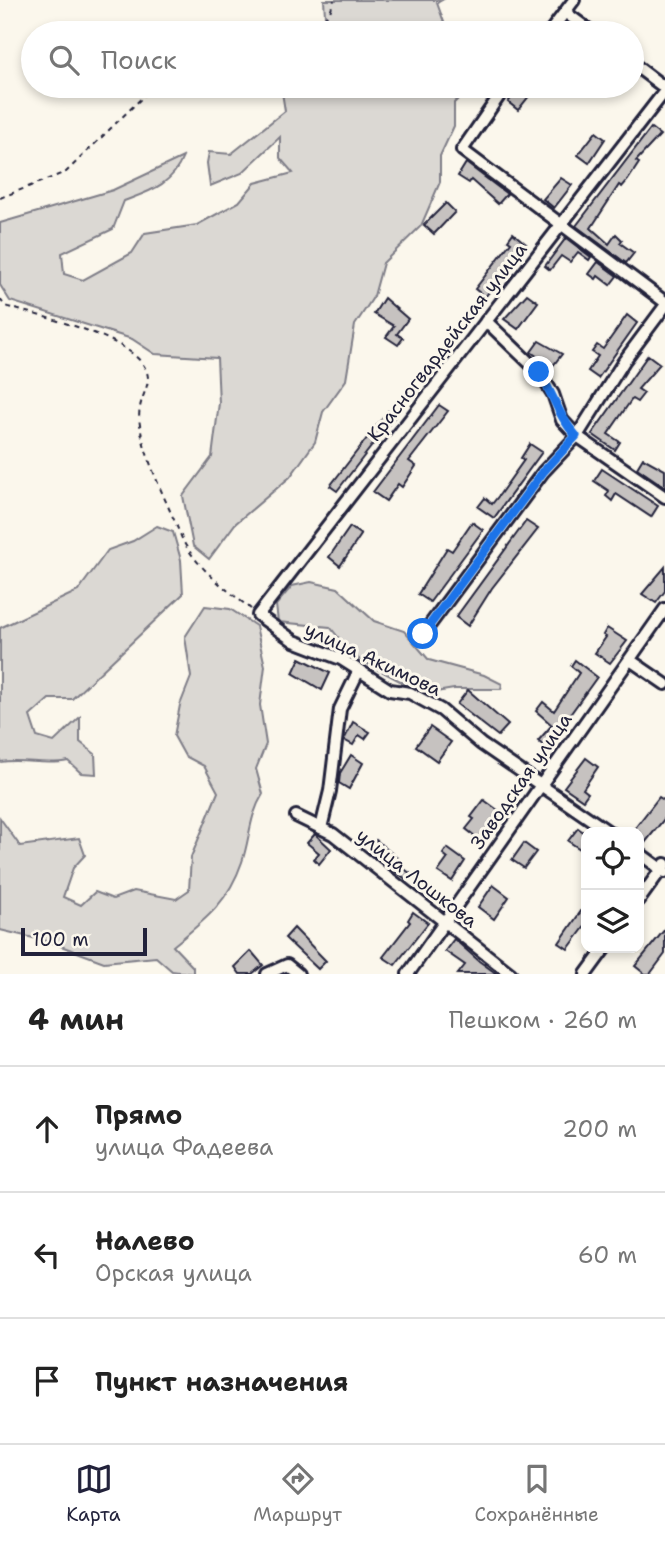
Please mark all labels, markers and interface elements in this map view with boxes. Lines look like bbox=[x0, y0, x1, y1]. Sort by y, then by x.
search box bbox=[21, 21, 644, 98]
icon: search bbox=[45, 41, 83, 79]
text: Поиск bbox=[101, 42, 177, 77]
street label: Красногвардейская улица bbox=[362, 237, 533, 446]
route end bbox=[523, 356, 554, 387]
street label: улица Акимова bbox=[301, 616, 445, 702]
route start bbox=[407, 618, 438, 649]
street label: Заводская улица bbox=[465, 708, 578, 854]
street label: улица Лошкова bbox=[351, 823, 483, 933]
map controls bbox=[581, 827, 644, 953]
button: locate bbox=[581, 827, 644, 890]
button: layers bbox=[581, 890, 644, 953]
scale bar bbox=[21, 925, 147, 957]
text: 100 m bbox=[32, 927, 89, 952]
text: 4 мин bbox=[28, 999, 124, 1040]
text: Пешком · 260 m bbox=[449, 1005, 637, 1035]
text: Прямо bbox=[95, 1097, 183, 1132]
icon: ahead bbox=[28, 1110, 66, 1148]
text: 200 m bbox=[562, 1114, 637, 1144]
text: улица Фадеева bbox=[95, 1132, 273, 1162]
text: Налево bbox=[95, 1223, 195, 1258]
icon: left bbox=[28, 1236, 66, 1274]
text: 60 m bbox=[578, 1240, 637, 1270]
text: Орская улица bbox=[95, 1258, 252, 1288]
icon: arrive bbox=[28, 1362, 66, 1400]
text: Пункт назначения bbox=[95, 1364, 348, 1399]
tab: Карта bbox=[66, 1460, 121, 1527]
tab: Маршрут bbox=[253, 1460, 342, 1527]
tab: Сохранённые bbox=[475, 1460, 599, 1527]

